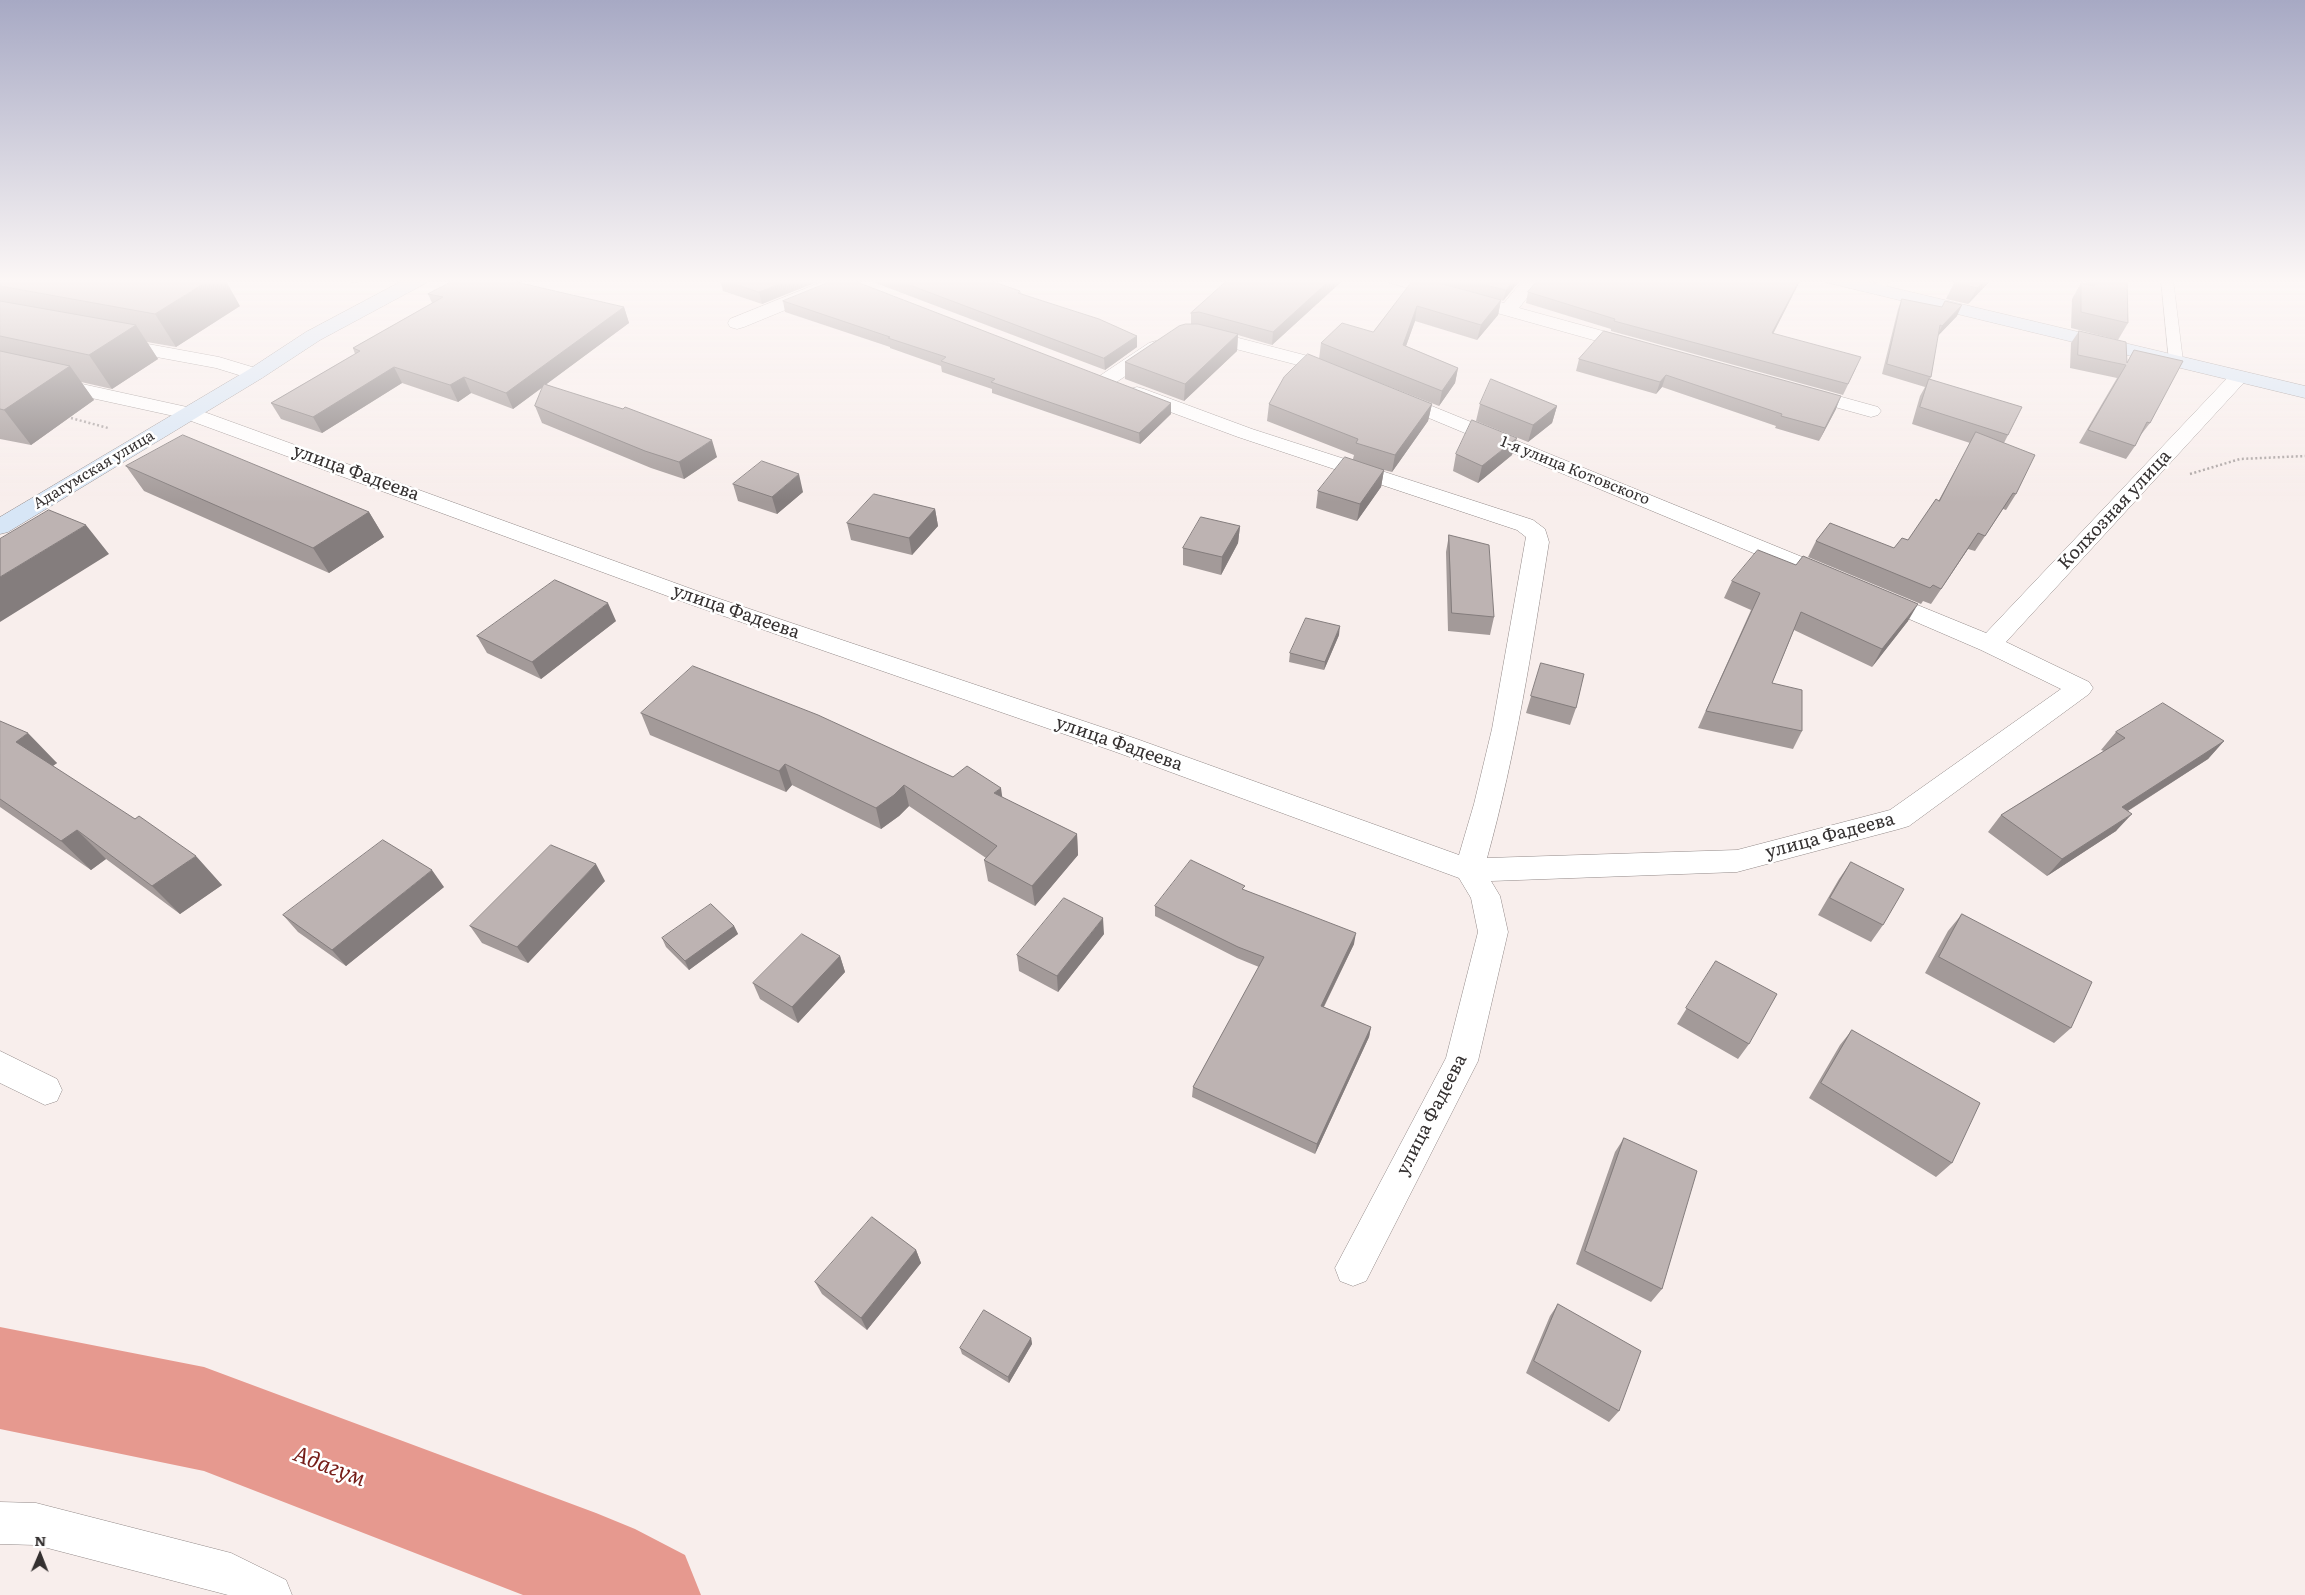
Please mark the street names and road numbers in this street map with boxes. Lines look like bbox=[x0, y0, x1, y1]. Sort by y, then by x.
street label: Адагумская улица bbox=[30, 427, 158, 513]
street label: 1-я улица Котовского bbox=[1498, 433, 1652, 509]
street label: улица Фадеева bbox=[290, 440, 422, 506]
street label: Колхозная улица bbox=[2054, 446, 2176, 574]
street label: улица Фадеева bbox=[670, 580, 802, 644]
street label: улица Фадеева bbox=[1053, 712, 1185, 776]
street label: улица Фадеева bbox=[1763, 808, 1897, 864]
street label: улица Фадеева bbox=[1392, 1051, 1472, 1179]

